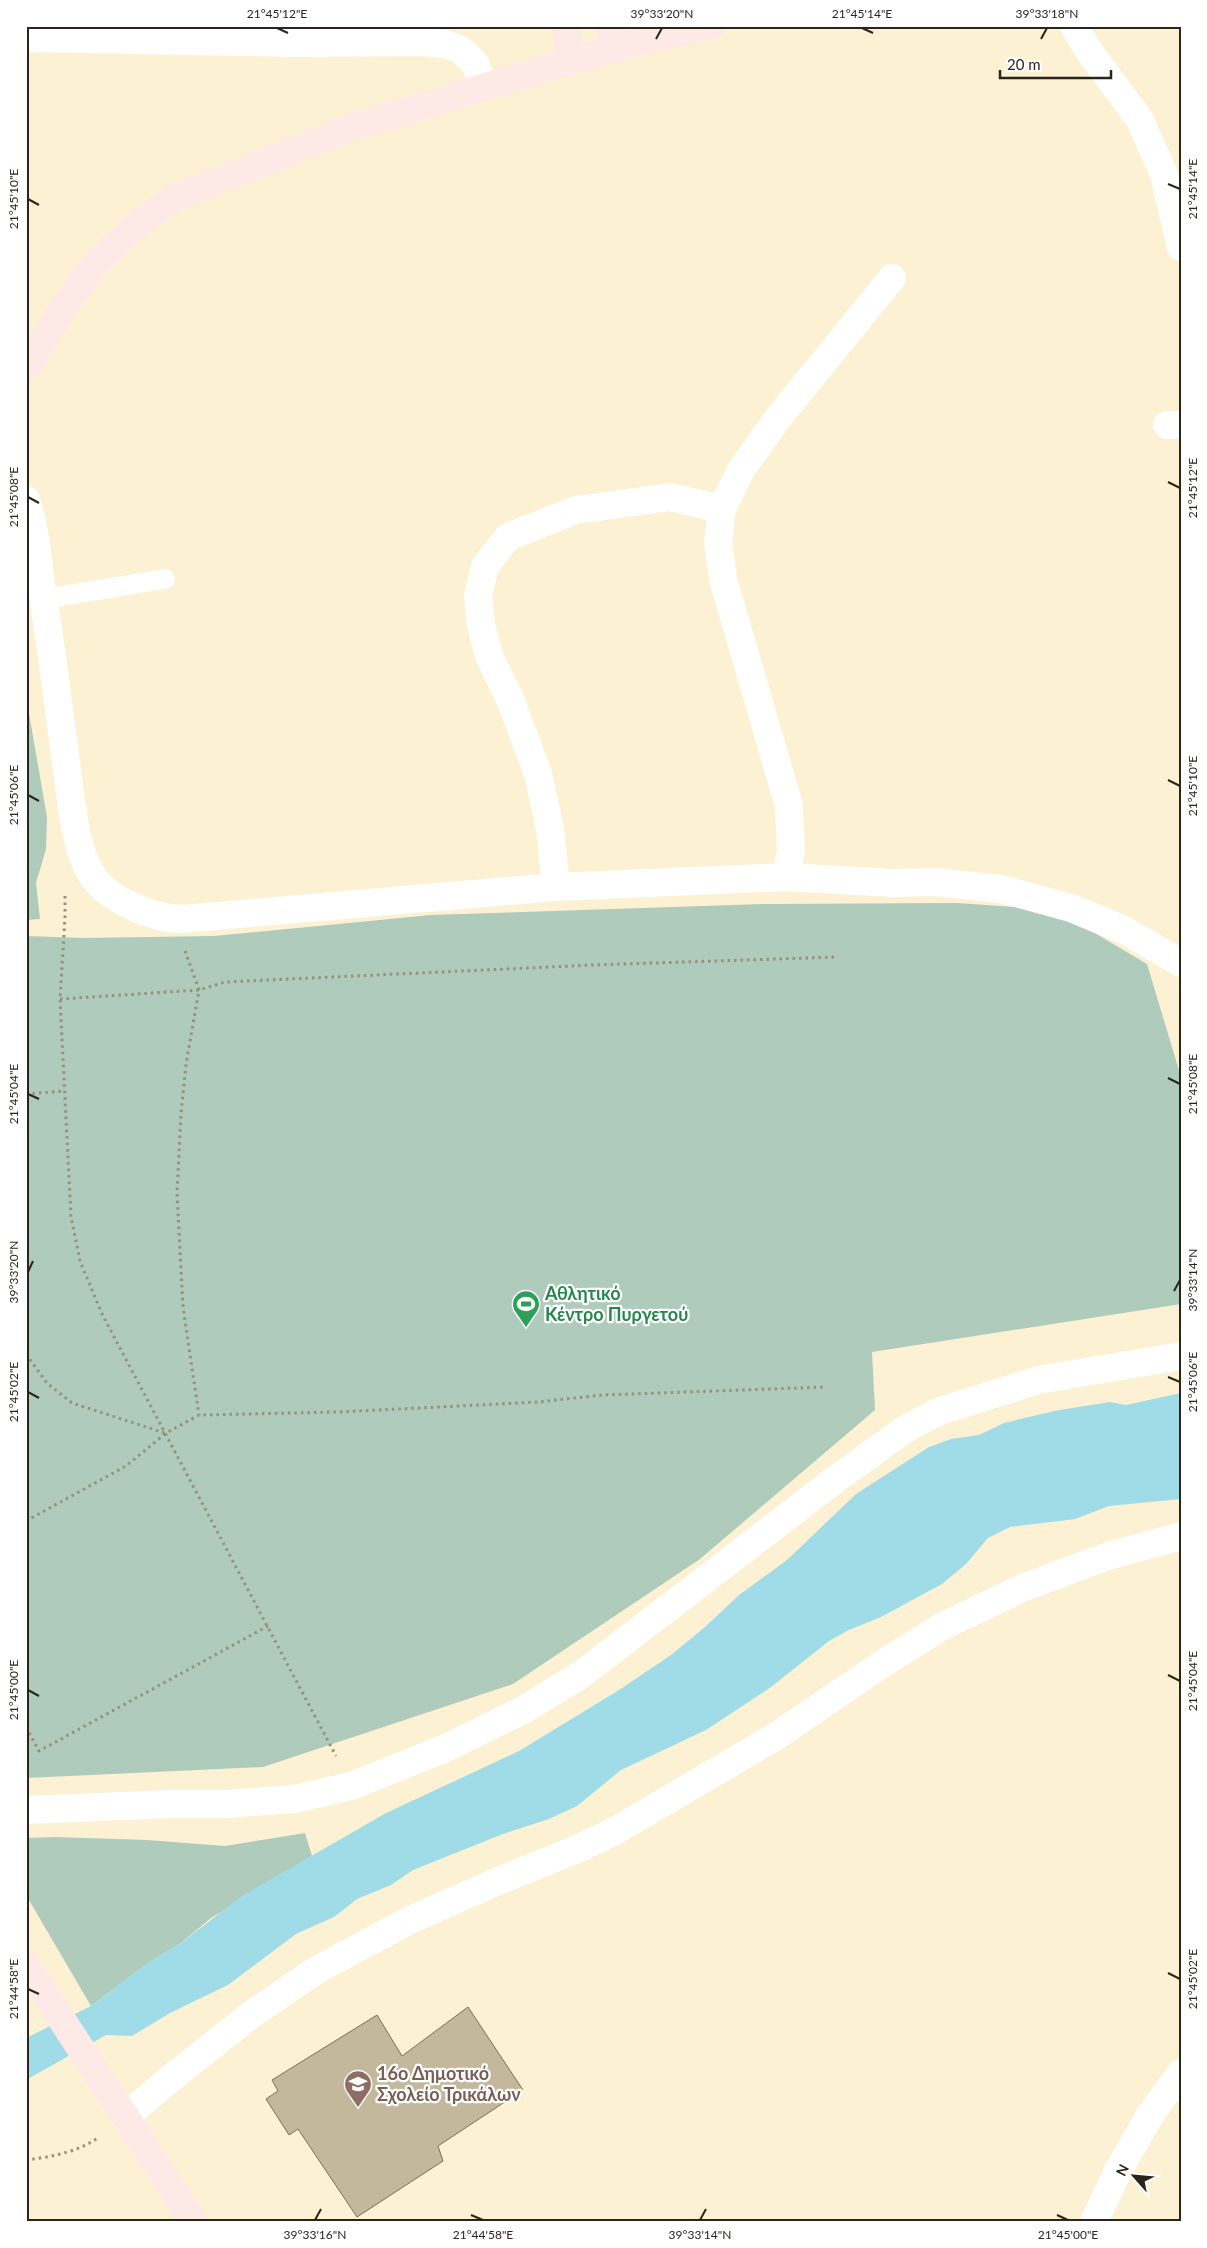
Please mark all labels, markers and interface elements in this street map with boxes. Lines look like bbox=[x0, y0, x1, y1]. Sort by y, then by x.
text: 21°45'12"E bbox=[247, 6, 307, 21]
text: 39°33'20"N bbox=[631, 6, 693, 21]
text: 21°45'14"E bbox=[832, 6, 892, 21]
text: 39°33'18"N bbox=[1016, 6, 1078, 21]
scale bar bbox=[1000, 48, 1111, 80]
text: 20 m bbox=[1007, 55, 1041, 73]
text: 21°45'14"E bbox=[1185, 159, 1200, 219]
text: 21°45'10"E bbox=[6, 169, 21, 229]
text: 21°45'12"E bbox=[1185, 458, 1200, 518]
text: 21°45'08"E bbox=[6, 467, 21, 527]
text: 21°45'10"E bbox=[1185, 756, 1200, 816]
text: 21°45'06"E bbox=[6, 765, 21, 825]
text: 21°45'08"E bbox=[1185, 1054, 1200, 1114]
text: 21°45'04"E bbox=[6, 1064, 21, 1124]
text: 39°33'20"N bbox=[6, 1241, 21, 1303]
text: 39°33'14"N bbox=[1185, 1249, 1200, 1311]
place label: Αθλητικό Κέντρο Πυργετού bbox=[544, 1282, 688, 1325]
sports icon: Αθλητικό Κέντρο Πυργετού bbox=[511, 1289, 541, 1328]
text: 21°45'06"E bbox=[1185, 1352, 1200, 1412]
text: 21°45'02"E bbox=[6, 1362, 21, 1422]
text: 21°45'04"E bbox=[1185, 1651, 1200, 1711]
text: 21°45'00"E bbox=[6, 1660, 21, 1720]
text: 21°45'02"E bbox=[1185, 1949, 1200, 2009]
text: 21°44'58"E bbox=[6, 1959, 21, 2019]
place label: 16ο Δημοτικό Σχολείο Τρικάλων bbox=[377, 2062, 521, 2105]
school or university icon: 16ο Δημοτικό Σχολείο Τρικάλων bbox=[343, 2069, 373, 2108]
north arrow bbox=[1110, 2150, 1160, 2200]
text: N bbox=[1112, 2161, 1132, 2179]
text: 39°33'16"N bbox=[284, 2227, 346, 2242]
text: 21°44'58"E bbox=[453, 2227, 513, 2242]
text: 39°33'14"N bbox=[669, 2227, 731, 2242]
text: 21°45'00"E bbox=[1038, 2227, 1098, 2242]

